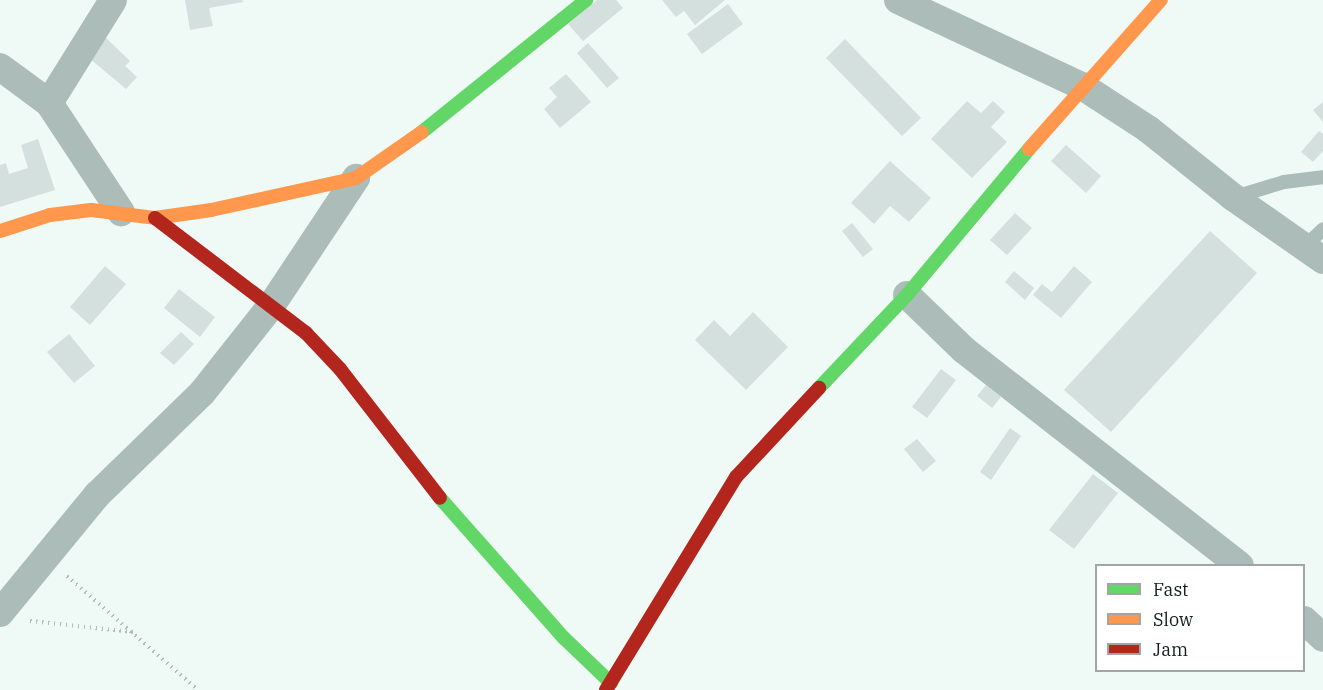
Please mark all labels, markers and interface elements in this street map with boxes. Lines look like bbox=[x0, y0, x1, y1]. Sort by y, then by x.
legend bbox=[1095, 564, 1305, 672]
text: Fast bbox=[1153, 578, 1188, 601]
text: Slow bbox=[1153, 608, 1193, 631]
text: Jam bbox=[1153, 638, 1188, 661]

